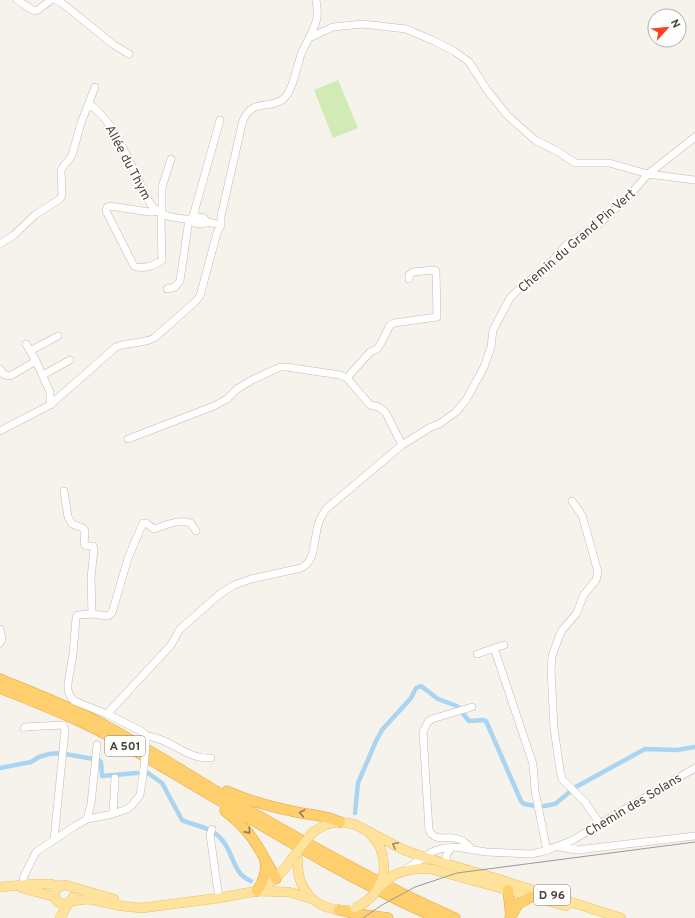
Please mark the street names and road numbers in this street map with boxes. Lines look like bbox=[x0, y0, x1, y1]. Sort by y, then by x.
street label: Allée du Thym bbox=[101, 123, 154, 203]
street label: Chemin du Grand Pin Vert bbox=[515, 186, 639, 297]
road number: A 501 bbox=[105, 736, 145, 756]
street label: Chemin des Solans bbox=[583, 771, 685, 841]
road number: D 96 bbox=[534, 885, 570, 905]

